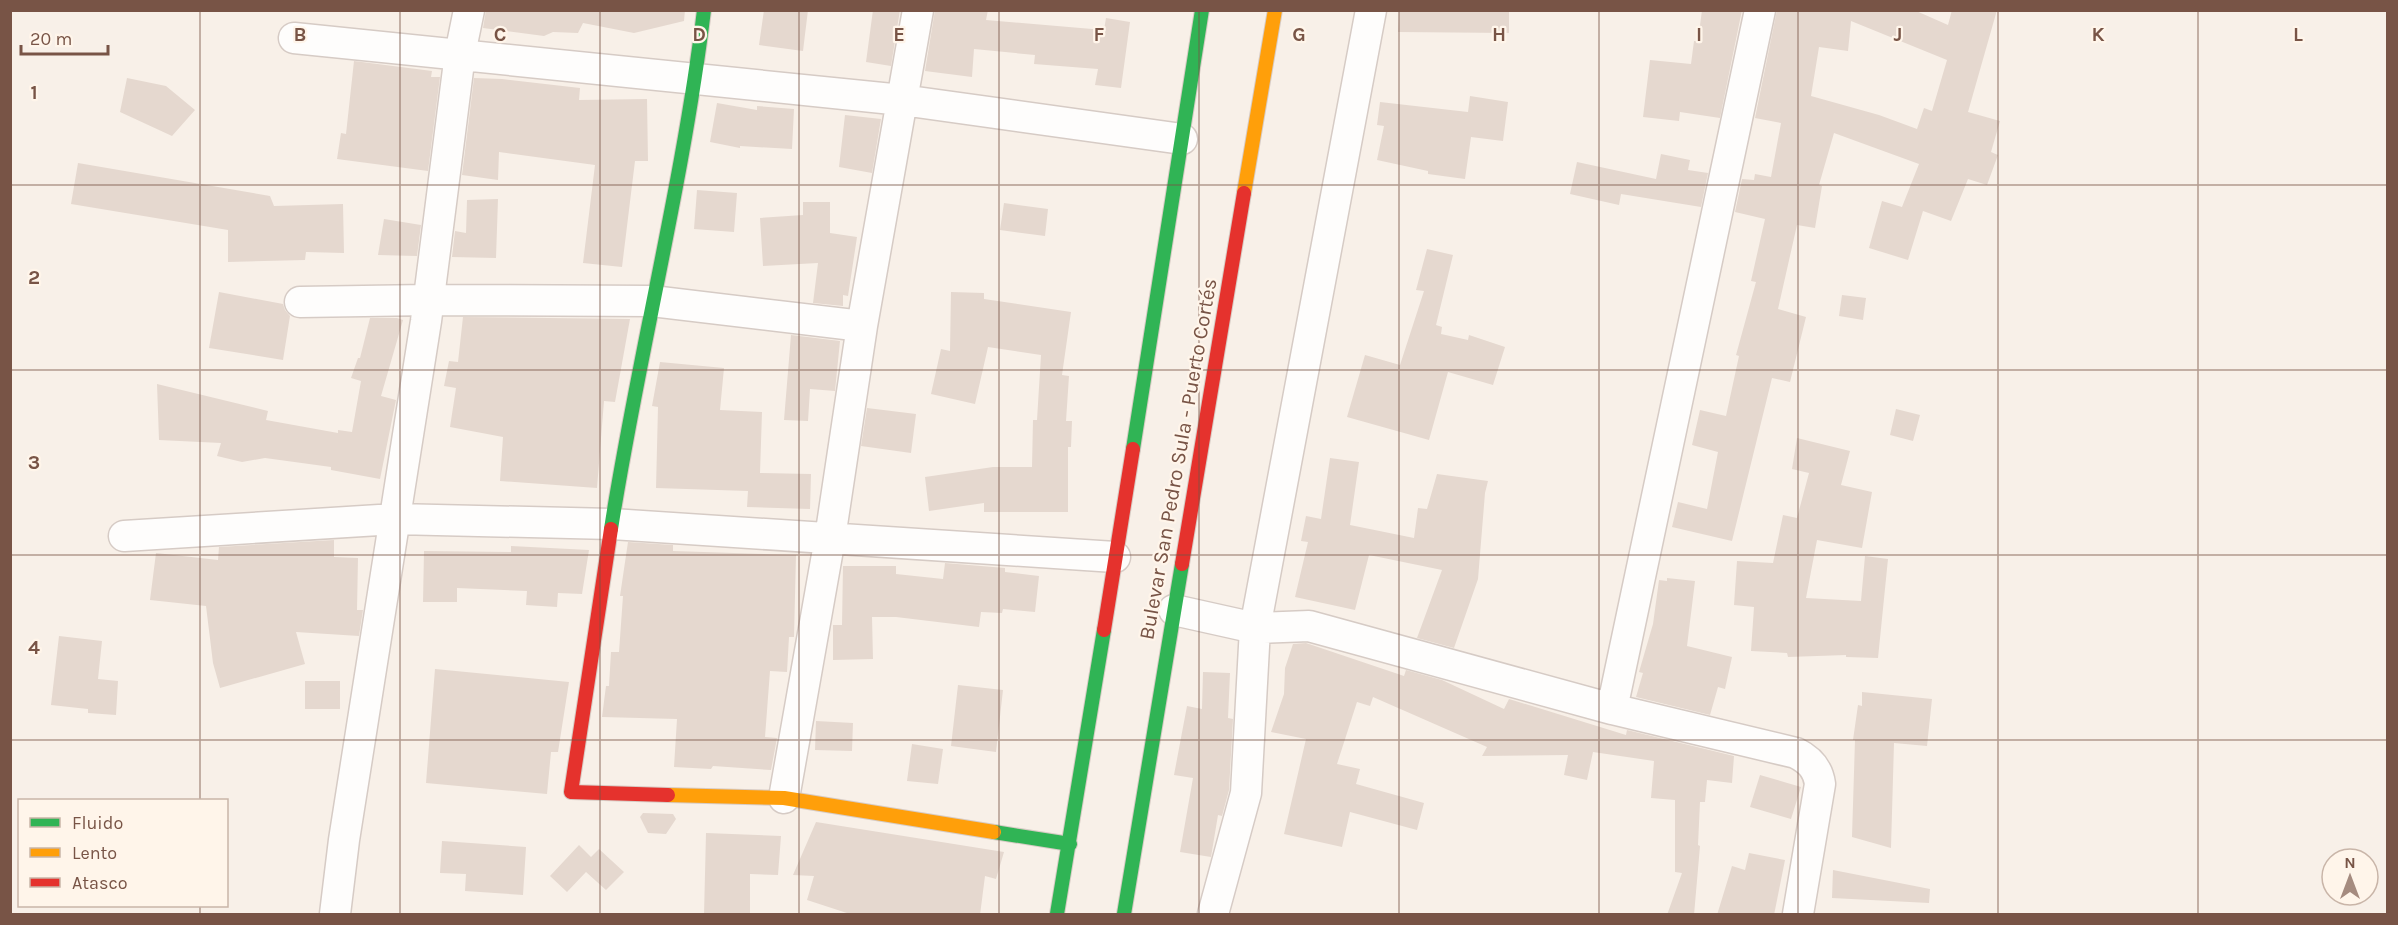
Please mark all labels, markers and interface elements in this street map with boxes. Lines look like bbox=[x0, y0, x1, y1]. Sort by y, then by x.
scale bar bbox=[21, 18, 108, 56]
text: B bbox=[294, 23, 306, 46]
text: C bbox=[494, 23, 506, 46]
text: D bbox=[692, 23, 706, 46]
text: E bbox=[893, 23, 905, 46]
text: F bbox=[1094, 23, 1105, 46]
text: G bbox=[1292, 23, 1306, 46]
text: H bbox=[1492, 23, 1506, 46]
text: I bbox=[1696, 23, 1702, 46]
text: J bbox=[1894, 23, 1902, 46]
text: K bbox=[2091, 23, 2105, 46]
text: L bbox=[2293, 23, 2303, 46]
text: 20 m bbox=[30, 28, 72, 50]
text: 1 bbox=[30, 81, 38, 104]
text: 2 bbox=[28, 266, 40, 289]
street label: Bulevar San Pedro Sula - Puerto Cortés bbox=[1134, 276, 1222, 642]
text: 3 bbox=[28, 451, 40, 474]
text: 4 bbox=[28, 636, 40, 659]
legend bbox=[18, 799, 228, 907]
text: Fluido bbox=[72, 812, 123, 834]
text: Lento bbox=[72, 842, 117, 864]
north arrow bbox=[2320, 847, 2380, 907]
text: N bbox=[2344, 853, 2356, 872]
text: Atasco bbox=[72, 872, 128, 894]

